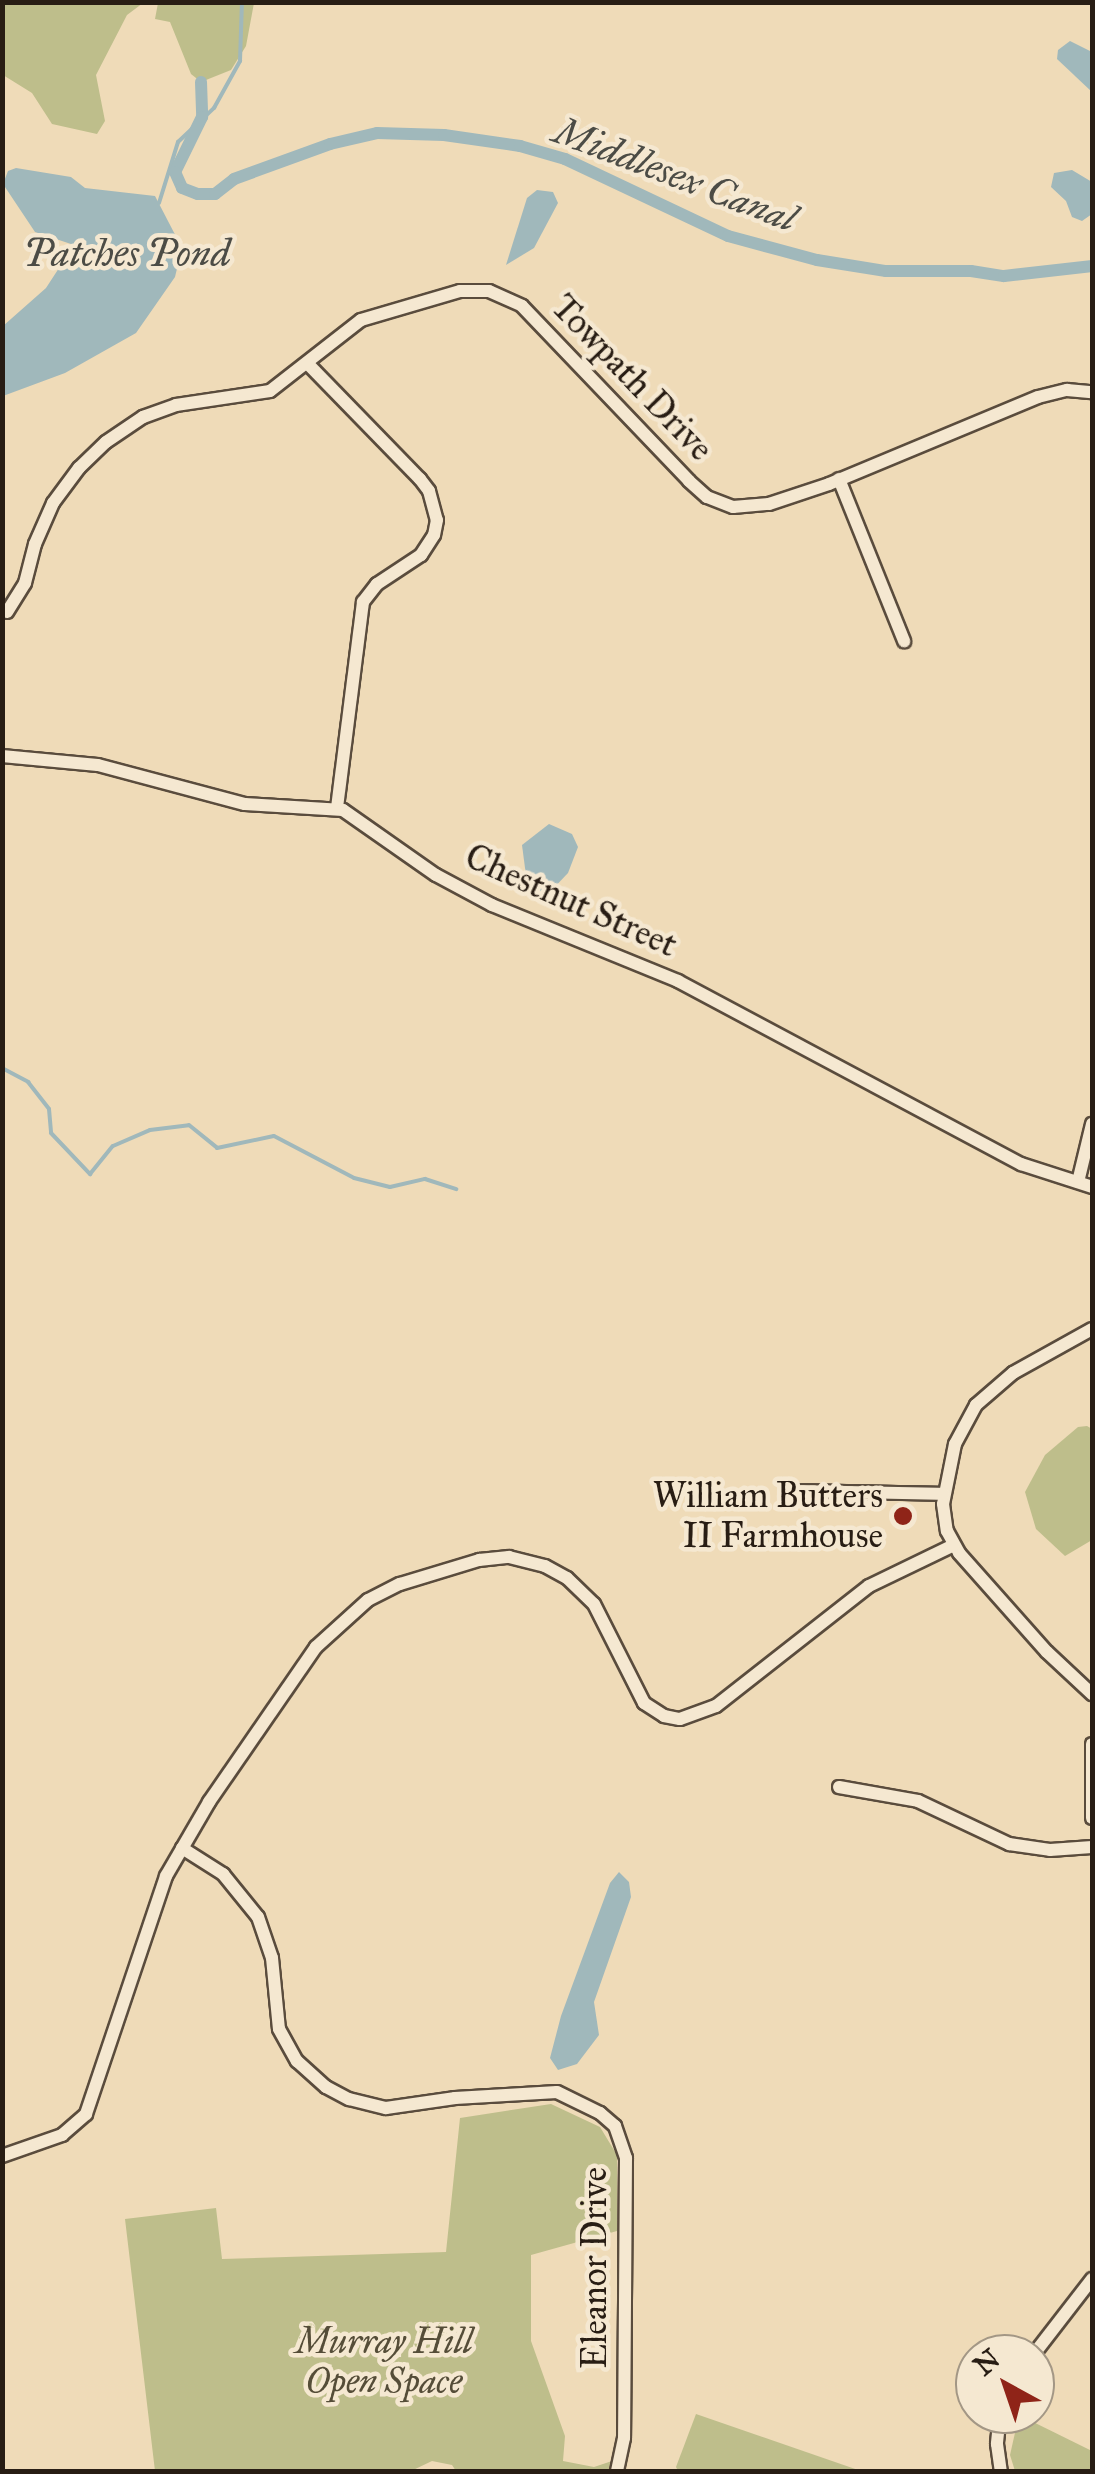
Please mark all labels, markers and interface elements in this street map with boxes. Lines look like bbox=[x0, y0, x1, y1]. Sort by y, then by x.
water label: Middlesex Canal bbox=[548, 108, 802, 242]
water label: Patches Pond bbox=[24, 231, 230, 277]
street label: Towpath Drive bbox=[542, 286, 722, 470]
street label: Chestnut Street bbox=[459, 836, 683, 966]
place label: William Butters II Farmhouse bbox=[653, 1475, 883, 1557]
marker: William Butters II Farmhouse bbox=[892, 1505, 914, 1527]
street label: Eleanor Drive bbox=[574, 2167, 616, 2369]
park label: Murray Hill Open Space bbox=[295, 2321, 473, 2403]
north arrow bbox=[955, 2334, 1055, 2434]
text: N bbox=[966, 2341, 1007, 2383]

